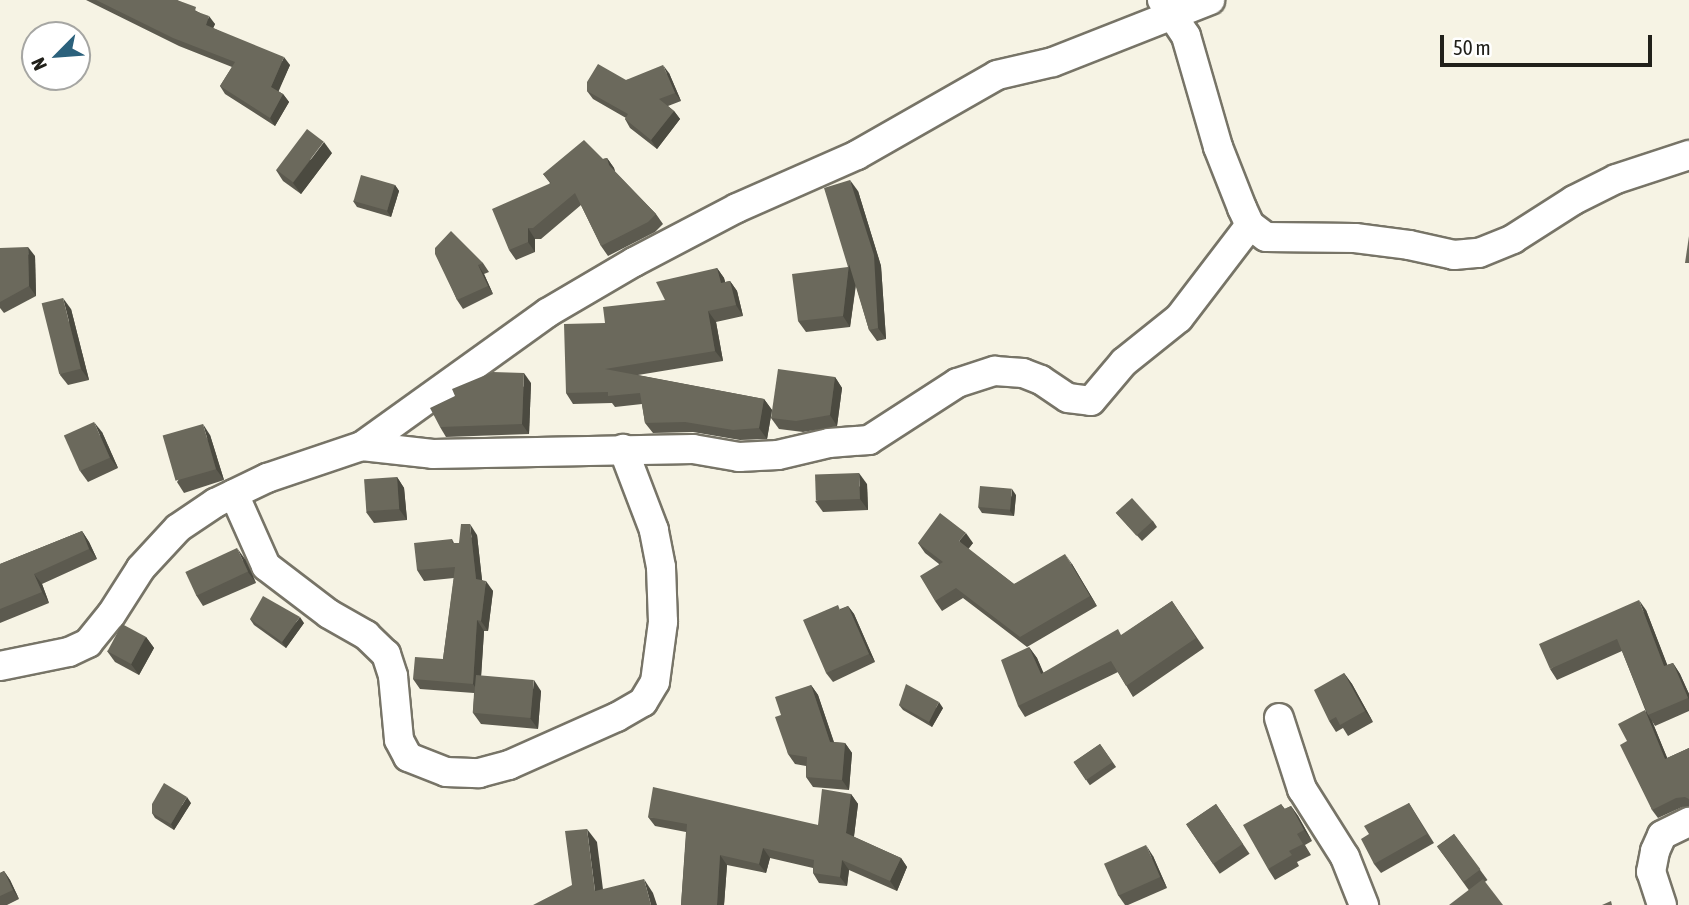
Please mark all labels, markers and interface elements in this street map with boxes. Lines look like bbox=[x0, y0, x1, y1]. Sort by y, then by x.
north arrow bbox=[21, 21, 91, 91]
scale bar bbox=[1444, 21, 1656, 65]
text: 50 m bbox=[1453, 35, 1491, 59]
text: N bbox=[26, 54, 51, 74]

